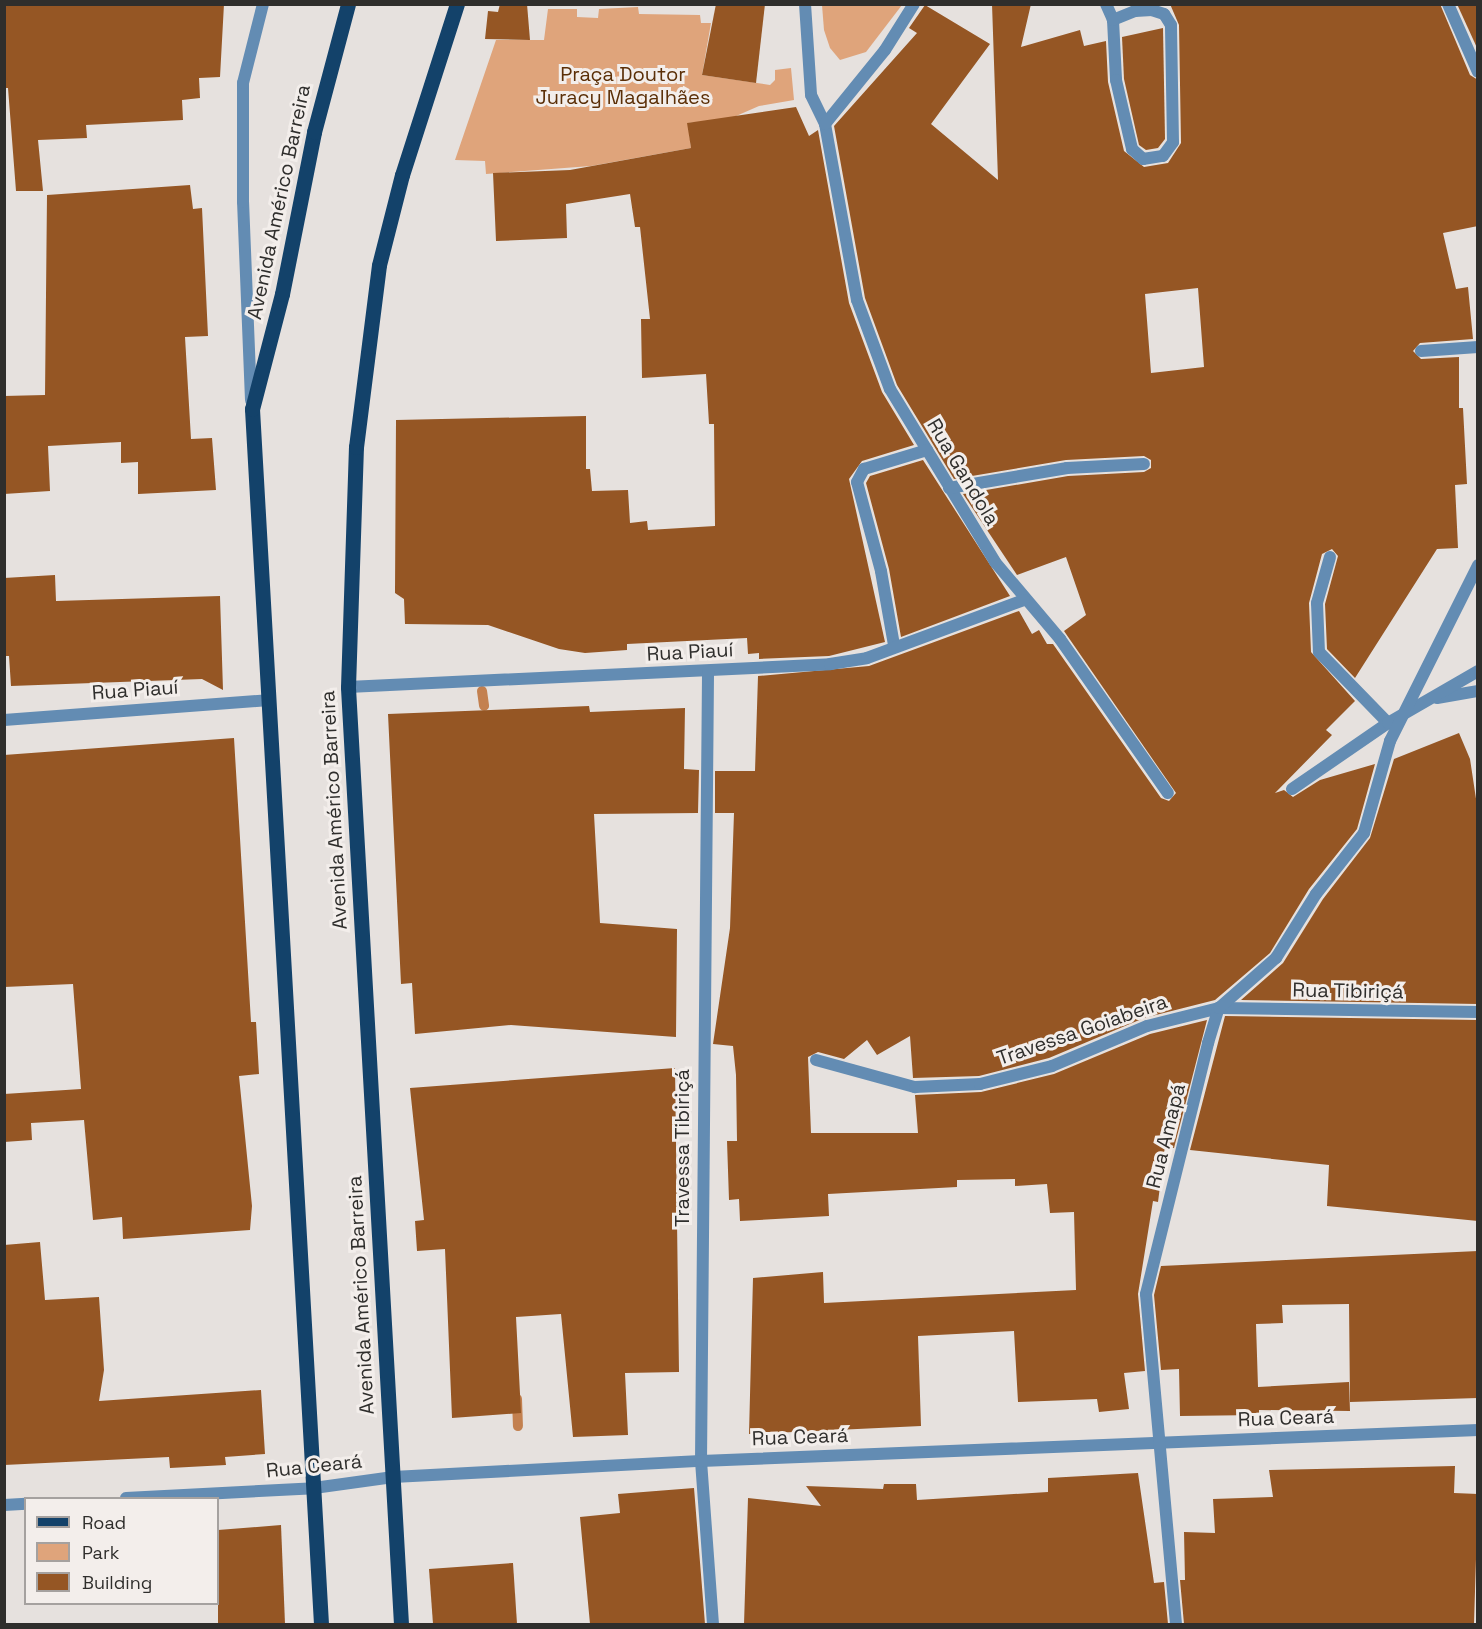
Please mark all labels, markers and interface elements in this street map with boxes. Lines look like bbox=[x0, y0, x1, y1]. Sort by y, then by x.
park label: Praça Doutor Juracy Magalhães bbox=[535, 63, 711, 110]
street label: Avenida Américo Barreira bbox=[242, 82, 316, 322]
street label: Rua Gandola bbox=[922, 414, 1004, 530]
street label: Rua Piauí bbox=[646, 638, 734, 666]
street label: Rua Piauí bbox=[91, 675, 179, 705]
street label: Avenida Américo Barreira bbox=[316, 690, 352, 930]
street label: Rua Tibiriçá bbox=[1292, 978, 1404, 1004]
street label: Travessa Goiabeira bbox=[994, 990, 1170, 1070]
street label: Travessa Tibiriçá bbox=[670, 1069, 694, 1227]
street label: Rua Amapá bbox=[1141, 1081, 1191, 1191]
street label: Avenida Américo Barreira bbox=[343, 1175, 379, 1415]
street label: Rua Ceará bbox=[1237, 1404, 1335, 1432]
street label: Rua Ceará bbox=[751, 1423, 849, 1451]
street label: Rua Ceará bbox=[265, 1449, 363, 1483]
legend bbox=[24, 1497, 219, 1605]
text: Road bbox=[82, 1511, 126, 1534]
text: Park bbox=[82, 1541, 119, 1564]
text: Building bbox=[82, 1571, 152, 1594]

